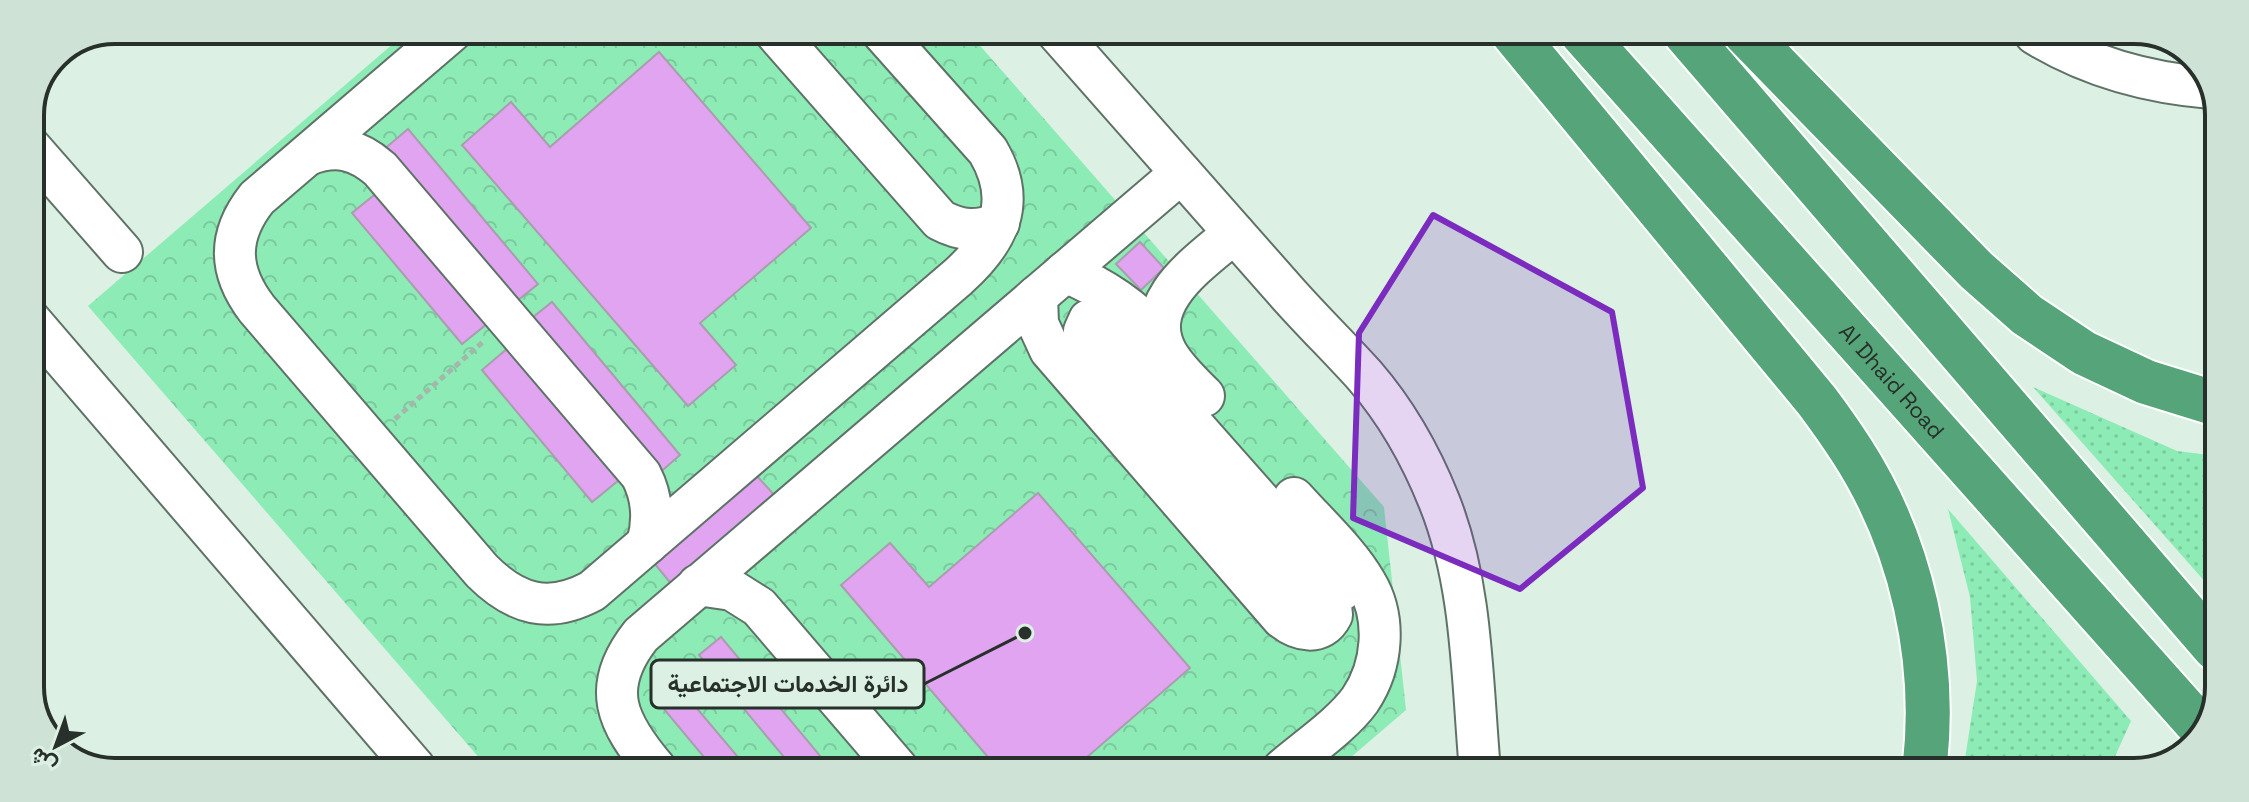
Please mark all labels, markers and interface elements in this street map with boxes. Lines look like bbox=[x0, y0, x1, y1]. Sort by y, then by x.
street label: Al Dhaid Road bbox=[1833, 318, 1951, 444]
callout: دائرة الخدمات الاجتماعية bbox=[651, 660, 924, 708]
text: دائرة الخدمات الاجتماعية bbox=[667, 668, 909, 699]
north arrow bbox=[16, 706, 96, 786]
text: ش bbox=[24, 742, 62, 780]

